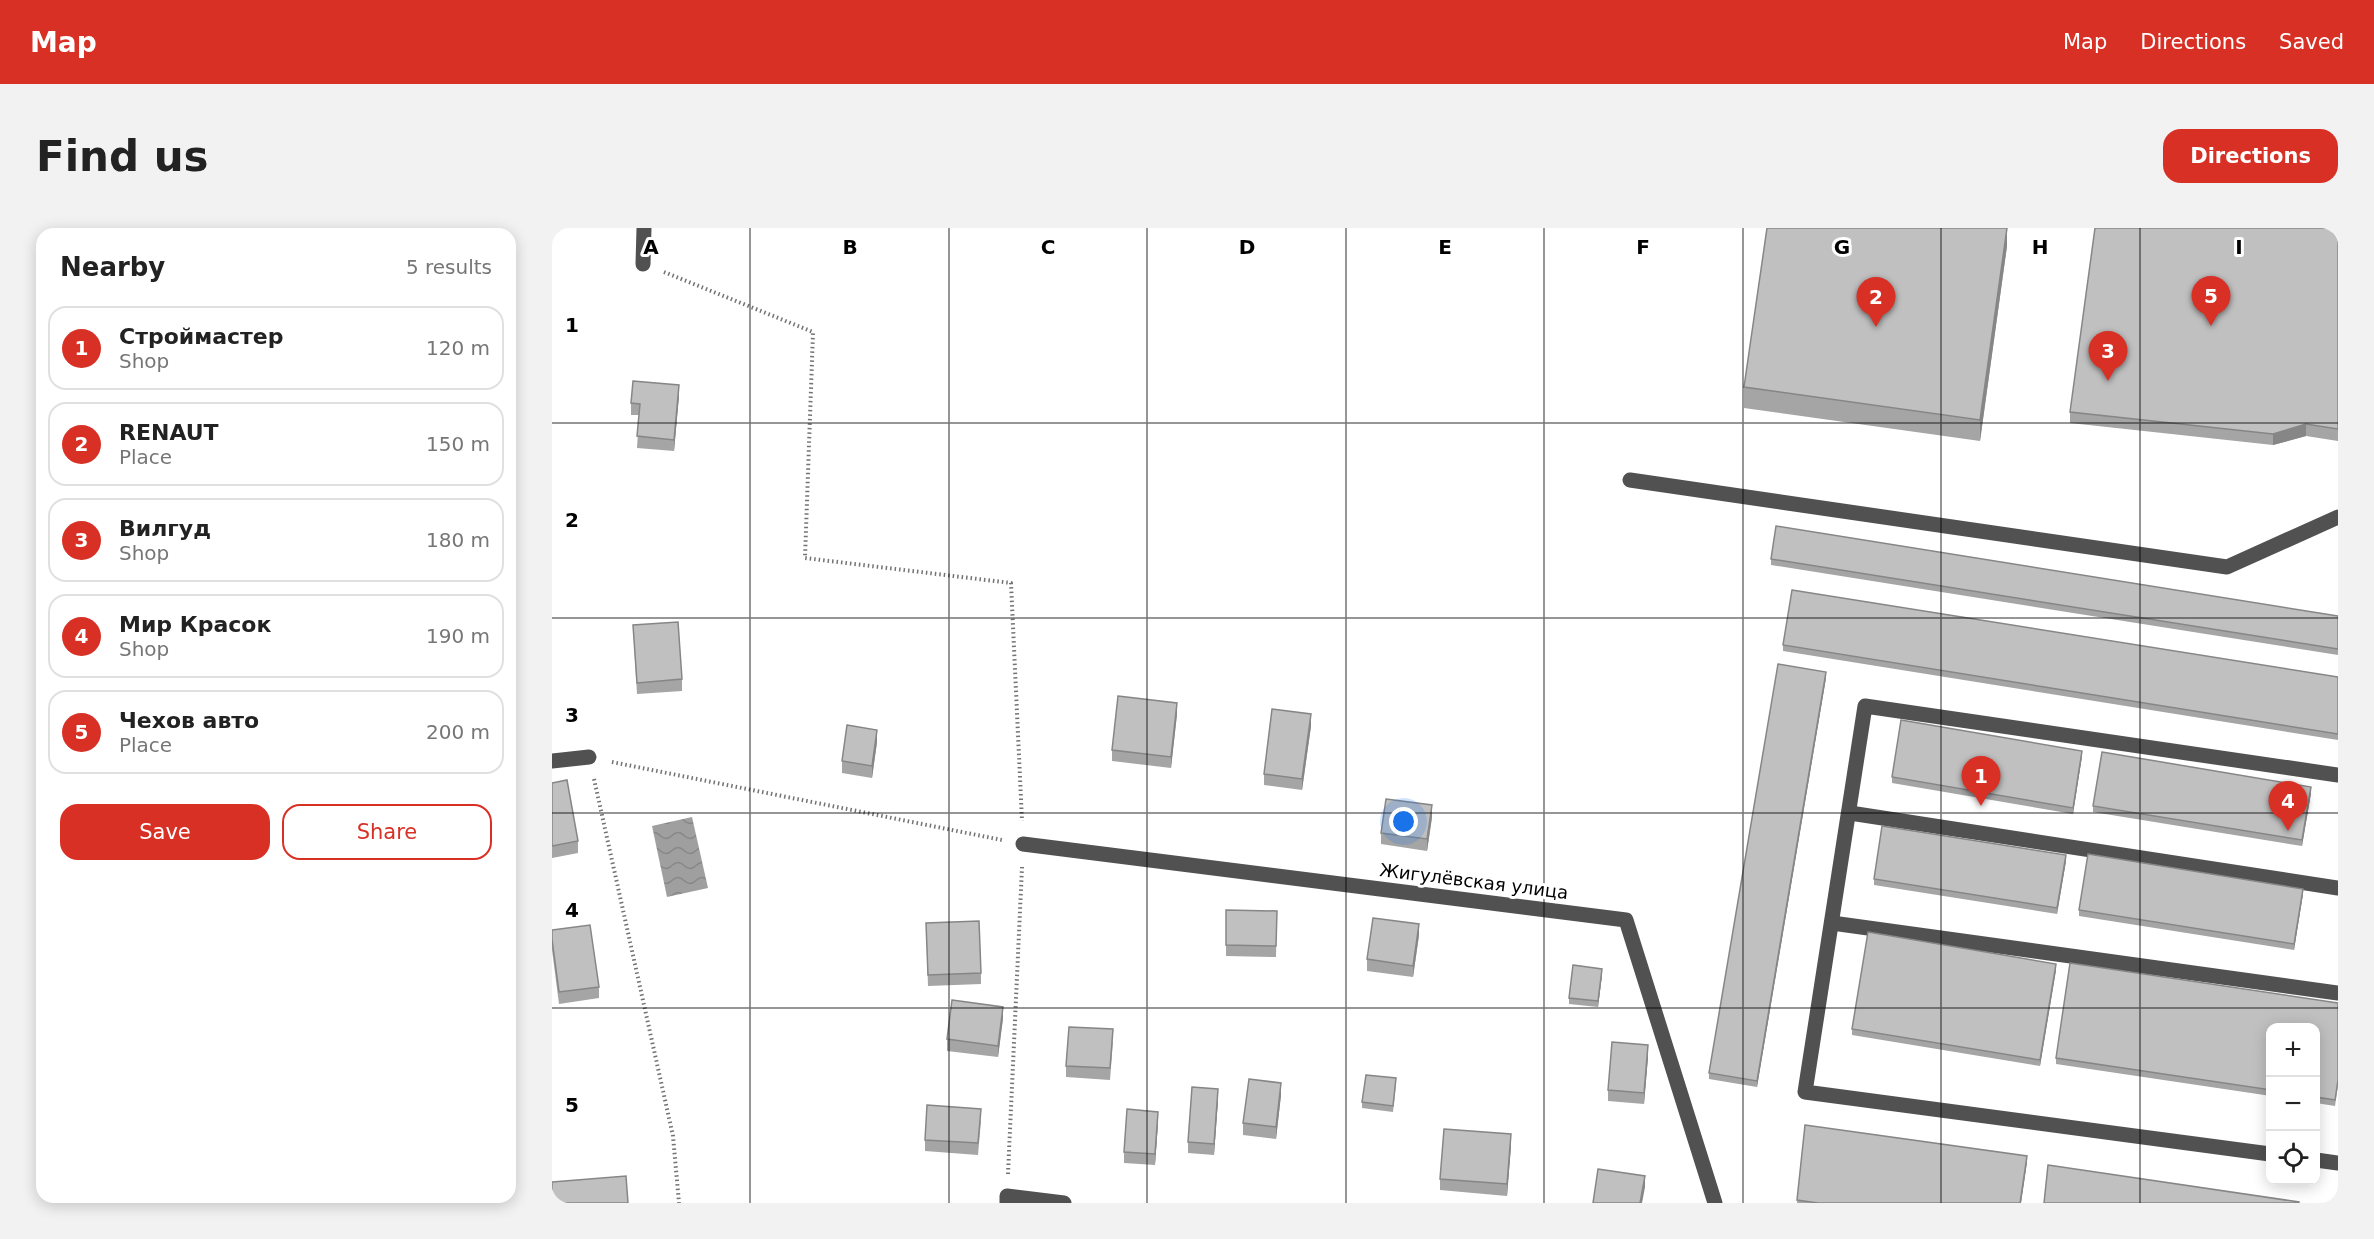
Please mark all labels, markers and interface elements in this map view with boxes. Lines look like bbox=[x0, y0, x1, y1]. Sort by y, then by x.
text: Map bbox=[30, 26, 97, 59]
text: Map bbox=[2063, 30, 2107, 54]
text: Directions bbox=[2140, 30, 2246, 54]
text: Saved bbox=[2279, 30, 2344, 54]
button: Directions bbox=[2163, 129, 2338, 183]
text: Find us bbox=[36, 132, 209, 181]
text: A bbox=[643, 235, 659, 259]
text: B bbox=[842, 235, 858, 259]
text: C bbox=[1041, 235, 1055, 259]
text: D bbox=[1239, 235, 1255, 259]
text: E bbox=[1438, 235, 1452, 259]
text: F bbox=[1636, 235, 1650, 259]
text: G bbox=[1834, 235, 1850, 259]
text: H bbox=[2032, 235, 2048, 259]
text: I bbox=[2235, 235, 2243, 259]
text: Nearby bbox=[60, 252, 165, 282]
text: 5 results bbox=[406, 255, 492, 279]
pin: 5 bbox=[2192, 276, 2230, 326]
pin: 2 bbox=[1856, 278, 1896, 327]
text: 1 bbox=[565, 313, 579, 337]
text: Строймастер bbox=[119, 324, 283, 349]
pin: 3 bbox=[2088, 332, 2128, 381]
text: 1 bbox=[75, 336, 88, 360]
text: 120 m bbox=[426, 336, 490, 360]
text: Shop bbox=[119, 349, 169, 373]
text: RENAUT bbox=[119, 420, 219, 445]
text: 2 bbox=[75, 432, 88, 456]
text: 150 m bbox=[426, 432, 490, 456]
text: Place bbox=[119, 445, 172, 469]
text: 2 bbox=[565, 508, 579, 532]
text: Вилгуд bbox=[119, 516, 211, 541]
text: 3 bbox=[75, 528, 88, 552]
text: 180 m bbox=[426, 528, 490, 552]
text: Shop bbox=[119, 541, 169, 565]
text: Мир Красок bbox=[119, 612, 271, 637]
text: 4 bbox=[75, 624, 88, 648]
text: 190 m bbox=[426, 624, 490, 648]
text: Shop bbox=[119, 637, 169, 661]
text: 3 bbox=[565, 703, 579, 727]
text: Чехов авто bbox=[119, 708, 259, 733]
text: 5 bbox=[75, 720, 88, 744]
text: 200 m bbox=[426, 720, 490, 744]
text: Place bbox=[119, 733, 172, 757]
pin: 1 bbox=[1962, 756, 2000, 806]
pin: 4 bbox=[2268, 782, 2308, 831]
button: Save bbox=[60, 804, 270, 860]
button: Share bbox=[282, 804, 492, 860]
your location bbox=[1389, 807, 1418, 836]
street label: Жигулёвская улица bbox=[1378, 859, 1570, 903]
text: 4 bbox=[565, 898, 579, 922]
map controls bbox=[2266, 1023, 2320, 1185]
button: + bbox=[2266, 1023, 2320, 1077]
button: − bbox=[2266, 1077, 2320, 1131]
text: 5 bbox=[565, 1093, 579, 1117]
button: locate bbox=[2266, 1131, 2320, 1185]

